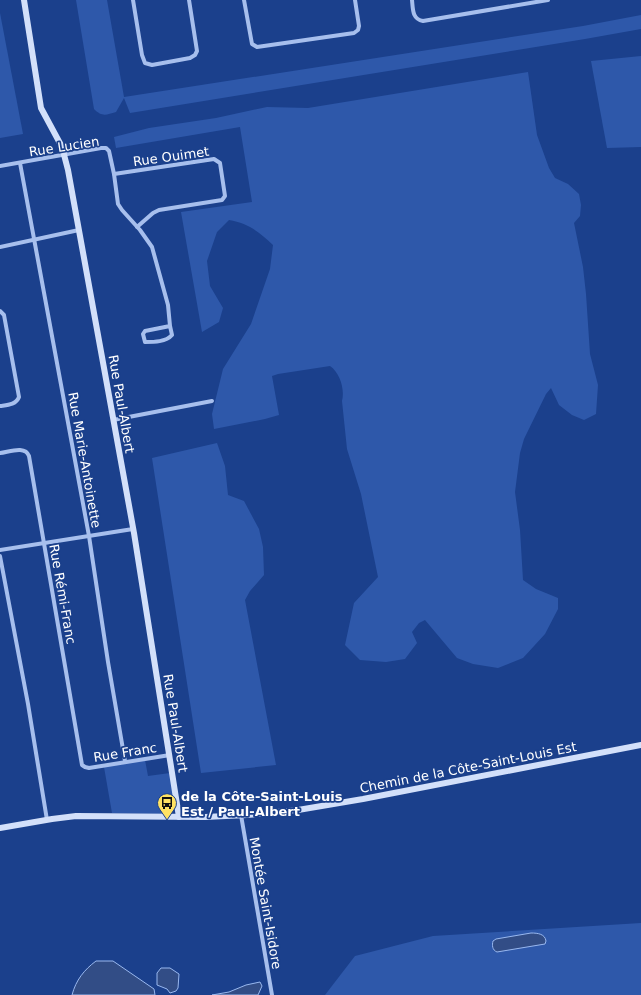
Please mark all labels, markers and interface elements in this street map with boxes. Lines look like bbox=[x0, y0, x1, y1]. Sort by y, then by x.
street label: Rue Lucien bbox=[28, 134, 100, 159]
street label: Rue Ouimet bbox=[132, 144, 210, 169]
street label: Rue Paul-Albert bbox=[105, 354, 138, 454]
street label: Rue Marie-Antoinette bbox=[65, 391, 104, 529]
street label: Rue Rémi-Franc bbox=[46, 543, 79, 645]
street label: Rue Paul-Albert bbox=[160, 673, 191, 773]
street label: Chemin de la Côte-Saint-Louis Est bbox=[358, 739, 578, 796]
street label: Rue Franc bbox=[92, 740, 158, 765]
place label: de la Côte-Saint-Louis Est / Paul-Albert bbox=[181, 789, 343, 819]
bus stop icon: de la Côte-Saint-Louis Est / Paul-Albert bbox=[156, 792, 178, 820]
street label: Montée Saint-Isidore bbox=[246, 836, 285, 970]

